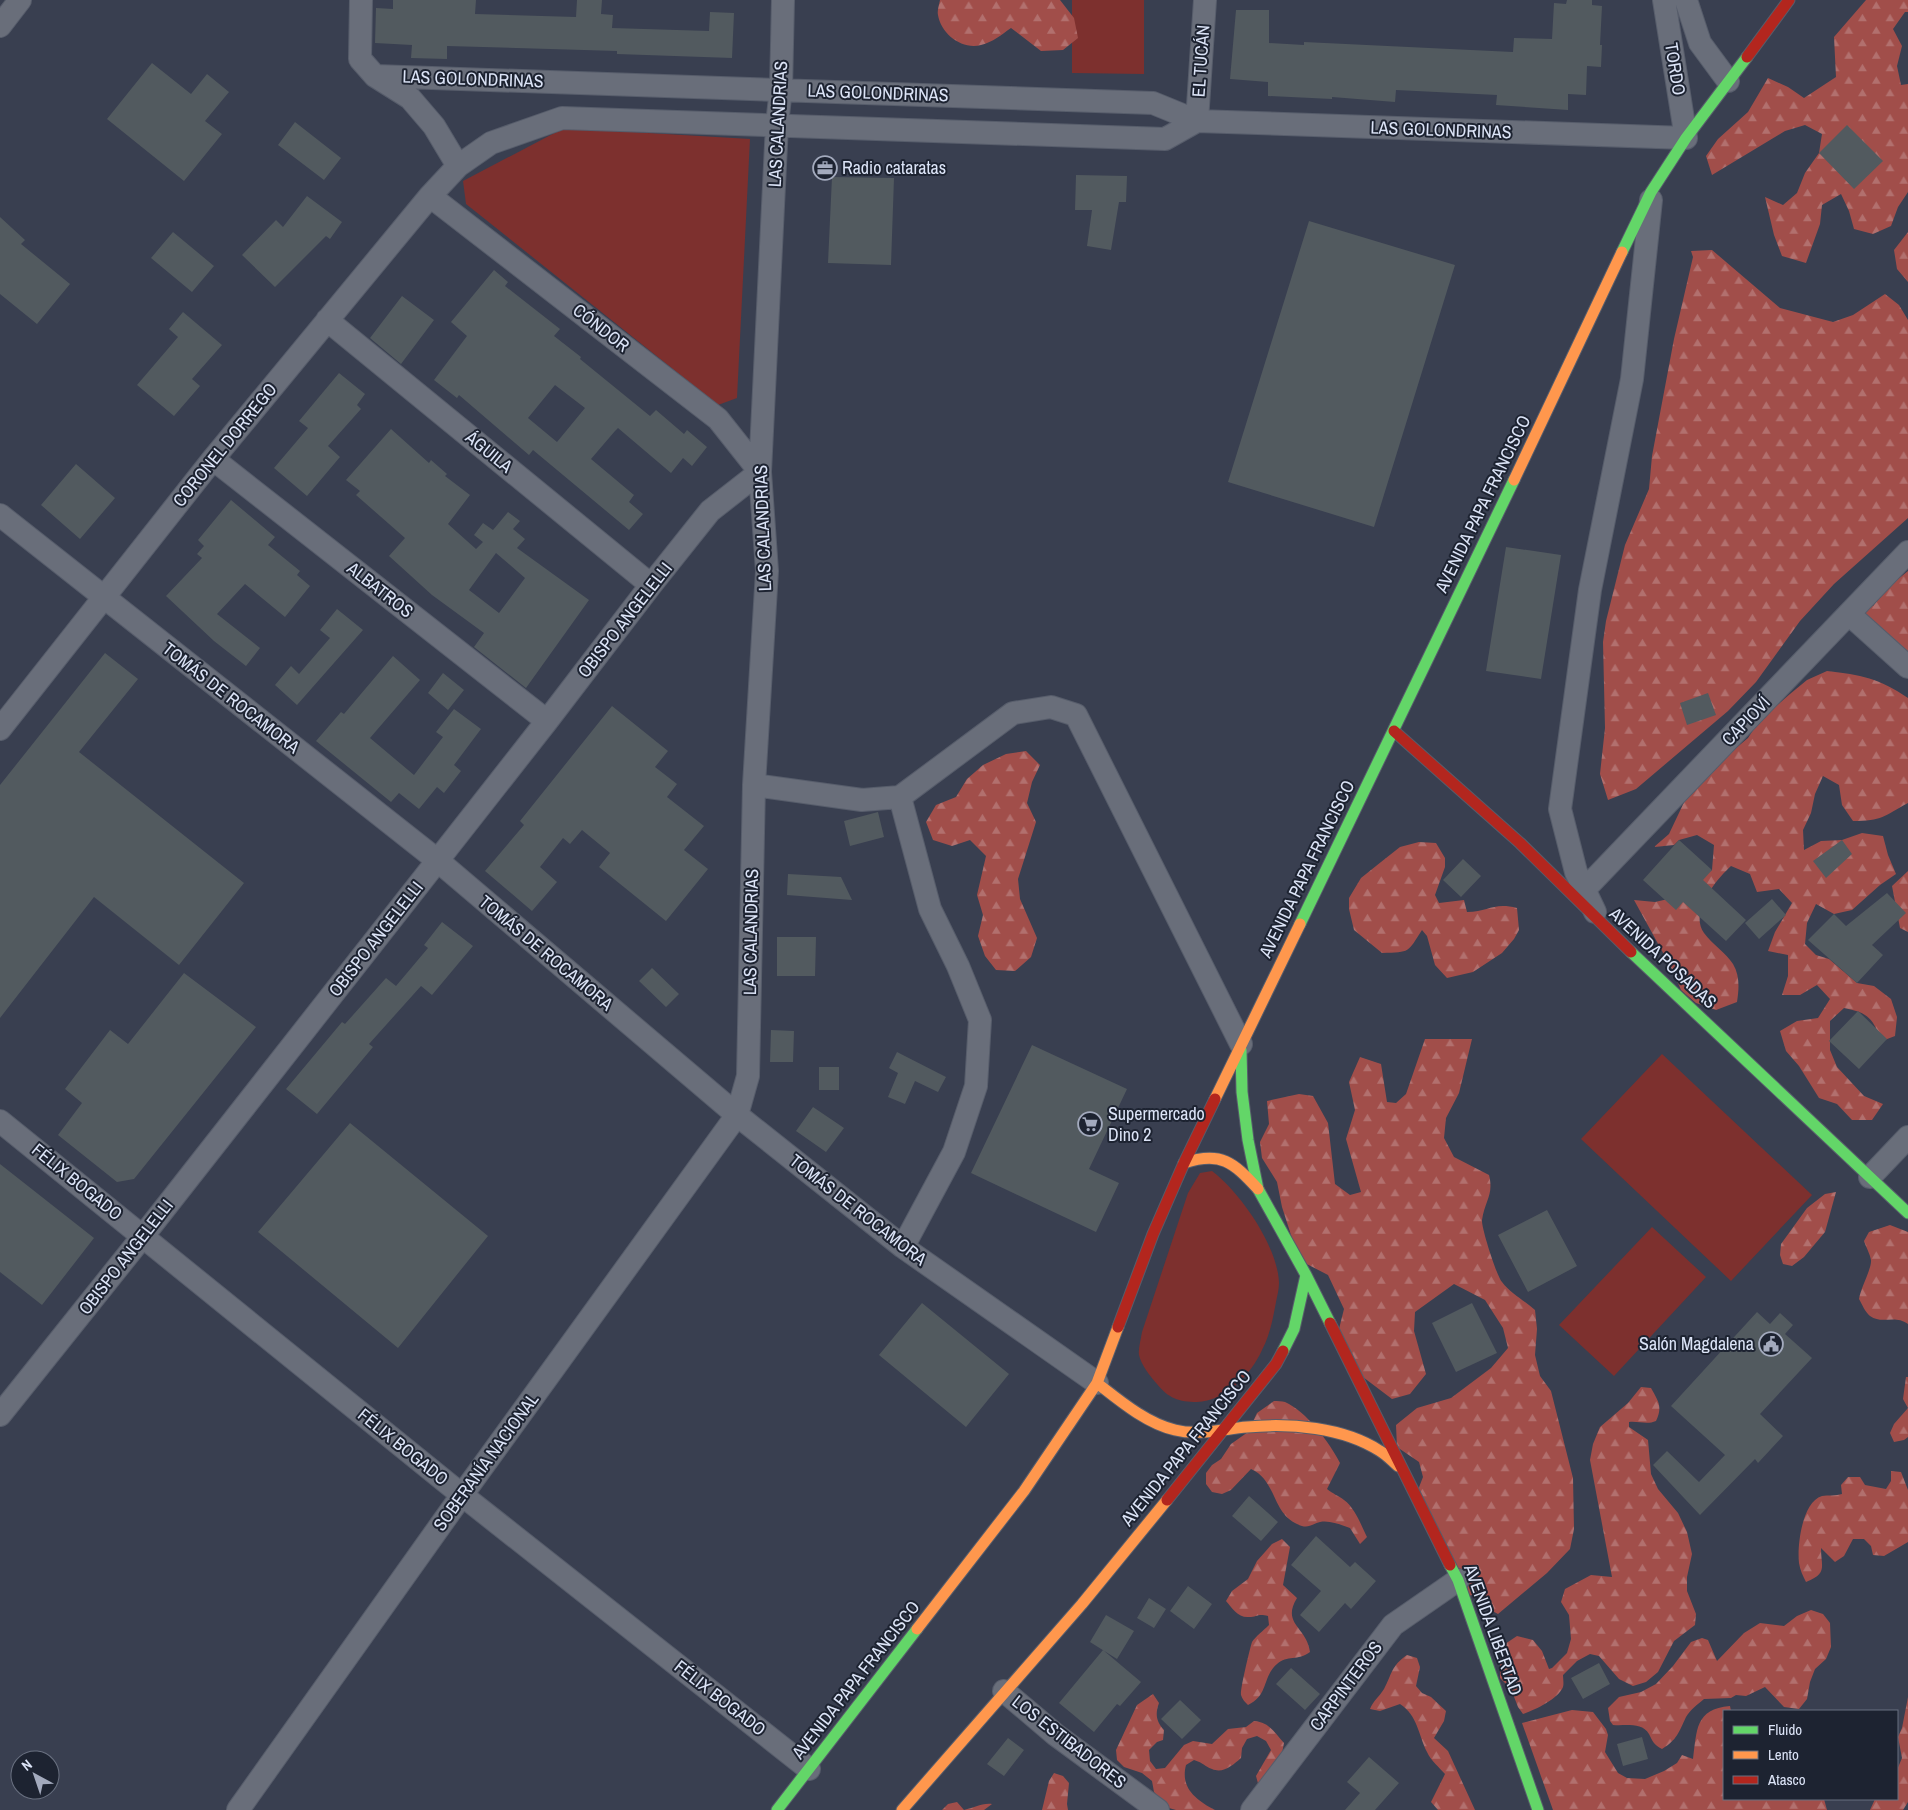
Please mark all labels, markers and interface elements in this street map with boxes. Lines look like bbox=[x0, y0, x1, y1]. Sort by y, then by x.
street label: EL TUCÁN bbox=[1186, 24, 1215, 98]
street label: TORDO bbox=[1659, 41, 1692, 97]
street label: LAS CALANDRIAS bbox=[762, 60, 793, 188]
street label: LAS GOLONDRINAS bbox=[402, 64, 544, 93]
street label: LAS GOLONDRINAS bbox=[807, 78, 949, 107]
street label: LAS GOLONDRINAS bbox=[1370, 115, 1512, 144]
office icon: Radio cataratas bbox=[812, 155, 838, 181]
place label: Radio cataratas bbox=[842, 155, 946, 180]
street label: CÓNDOR bbox=[568, 298, 635, 358]
street label: CORONEL DORREGO bbox=[167, 377, 282, 512]
street label: AVENIDA PAPA FRANCISCO bbox=[1428, 411, 1536, 598]
street label: ÁGUILA bbox=[460, 424, 518, 478]
street label: LAS CALANDRIAS bbox=[748, 464, 777, 592]
street label: ALBATROS bbox=[341, 555, 419, 623]
street label: OBISPO ANGELELLI bbox=[572, 557, 678, 683]
street label: TOMÁS DE ROCAMORA bbox=[157, 636, 305, 759]
street label: CAPIOVÍ bbox=[1716, 690, 1776, 751]
street label: AVENIDA PAPA FRANCISCO bbox=[1252, 776, 1360, 963]
street label: LAS CALANDRIAS bbox=[737, 868, 764, 995]
street label: OBISPO ANGELELLI bbox=[323, 876, 429, 1002]
street label: TOMÁS DE ROCAMORA bbox=[474, 889, 619, 1016]
street label: AVENIDA POSADAS bbox=[1603, 901, 1723, 1014]
place label: Supermercado Dino 2 bbox=[1108, 1101, 1205, 1147]
supermarket icon: Supermercado Dino 2 bbox=[1077, 1111, 1103, 1137]
street label: FÉLIX BOGADO bbox=[27, 1137, 128, 1226]
street label: TOMÁS DE ROCAMORA bbox=[784, 1148, 932, 1271]
street label: OBISPO ANGELELLI bbox=[73, 1194, 179, 1320]
place label: Salón Magdalena bbox=[1639, 1331, 1754, 1356]
public building icon: Salón Magdalena bbox=[1758, 1331, 1784, 1357]
street label: AVENIDA PAPA FRANCISCO bbox=[1114, 1364, 1257, 1532]
street label: SOBERANÍA NACIONAL bbox=[427, 1388, 544, 1536]
street label: FÉLIX BOGADO bbox=[353, 1402, 454, 1491]
street label: AVENIDA LIBERTAD bbox=[1458, 1560, 1529, 1699]
street label: AVENIDA PAPA FRANCISCO bbox=[785, 1595, 925, 1765]
street label: CARPINTEROS bbox=[1304, 1635, 1388, 1736]
street label: FÉLIX BOGADO bbox=[669, 1654, 771, 1741]
street label: LOS ESTIBADORES bbox=[1007, 1689, 1132, 1794]
legend bbox=[1723, 1710, 1898, 1800]
text: Fluido bbox=[1768, 1719, 1802, 1740]
text: Lento bbox=[1768, 1744, 1799, 1765]
north arrow bbox=[10, 1750, 60, 1800]
text: N bbox=[18, 1755, 36, 1775]
text: Atasco bbox=[1767, 1769, 1806, 1790]

